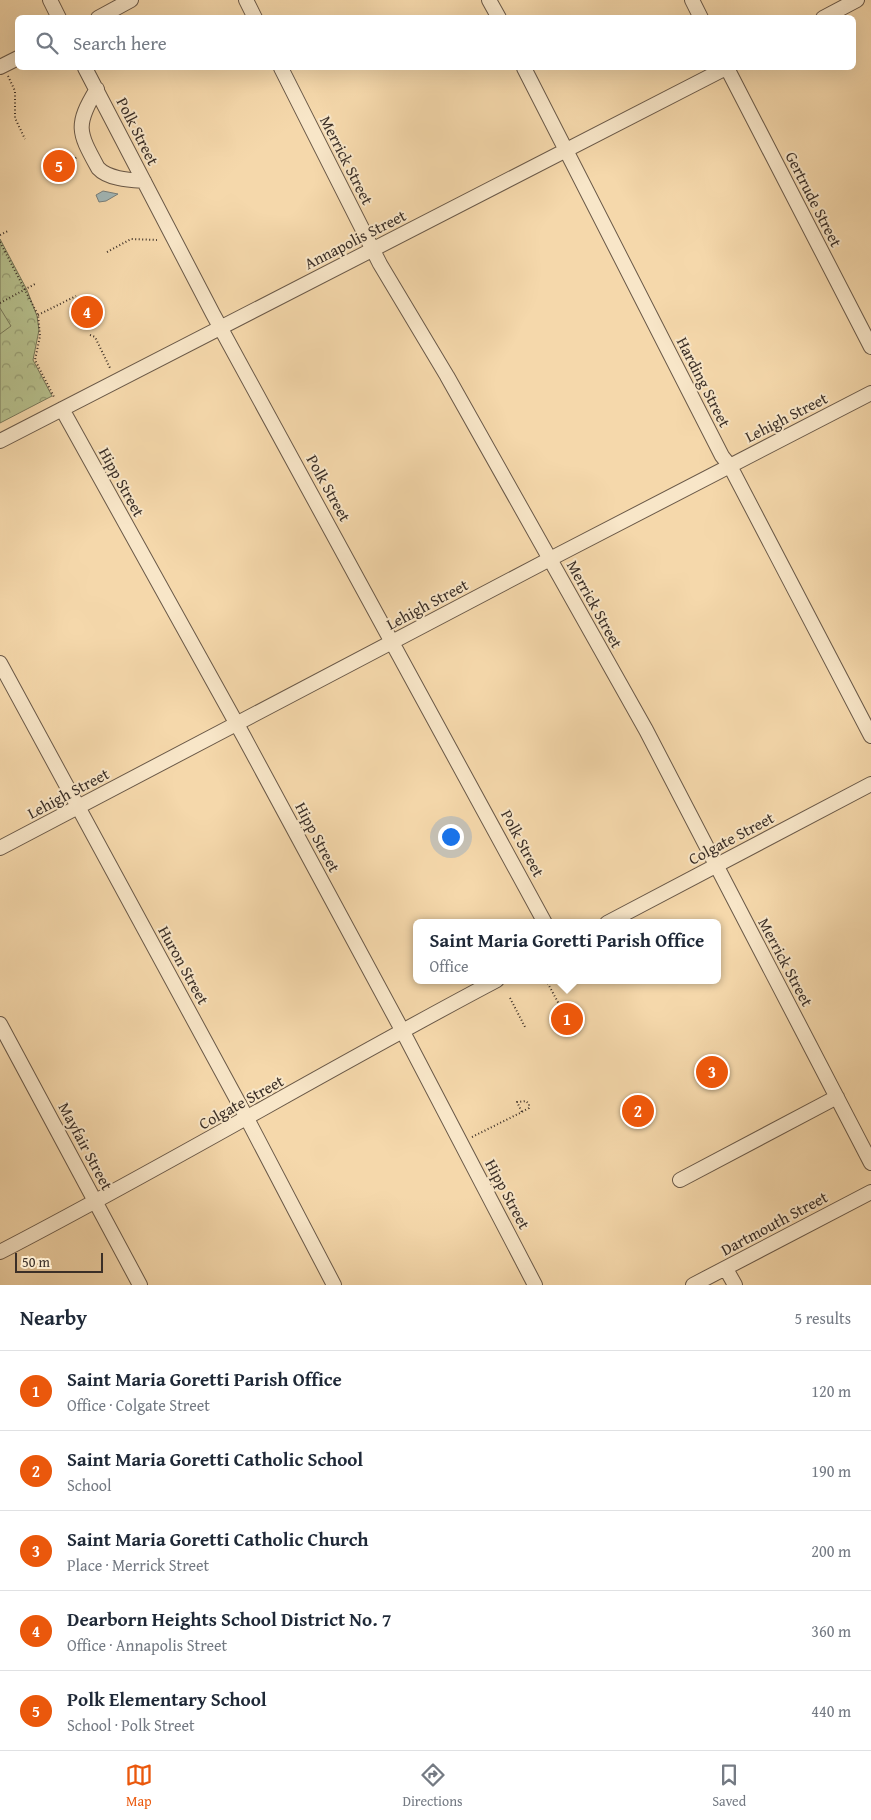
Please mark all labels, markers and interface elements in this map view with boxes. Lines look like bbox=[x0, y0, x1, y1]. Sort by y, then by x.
search box bbox=[15, 15, 856, 70]
icon: search bbox=[33, 29, 61, 57]
text: Search here bbox=[73, 29, 167, 57]
street label: Polk Street bbox=[111, 93, 166, 169]
street label: Merrick Street bbox=[314, 111, 380, 209]
pin: 5 bbox=[43, 147, 75, 185]
street label: Gertrude Street bbox=[780, 147, 849, 251]
street label: Annapolis Street bbox=[300, 203, 410, 275]
pin: 4 bbox=[71, 293, 103, 331]
street label: Harding Street bbox=[671, 333, 737, 432]
street label: Lehigh Street bbox=[741, 386, 832, 448]
street label: Hipp Street bbox=[93, 443, 151, 522]
street label: Polk Street bbox=[301, 450, 357, 526]
street label: Merrick Street bbox=[561, 556, 629, 653]
street label: Lehigh Street bbox=[382, 572, 473, 636]
street label: Lehigh Street bbox=[23, 761, 114, 825]
street label: Hipp Street bbox=[289, 798, 347, 877]
street label: Polk Street bbox=[495, 805, 551, 881]
street label: Colgate Street bbox=[684, 805, 778, 871]
your location bbox=[438, 824, 464, 850]
street label: Merrick Street bbox=[753, 913, 820, 1011]
popup bbox=[413, 919, 721, 984]
street label: Huron Street bbox=[152, 921, 216, 1009]
text: Saint Maria Goretti Parish Office bbox=[430, 926, 704, 954]
text: Office bbox=[430, 954, 469, 978]
pin: 1 bbox=[551, 1000, 583, 1038]
pin: 3 bbox=[696, 1053, 728, 1091]
street label: Colgate Street bbox=[194, 1069, 288, 1135]
pin: 2 bbox=[622, 1092, 654, 1130]
street label: Mayfair Street bbox=[53, 1098, 119, 1195]
street label: Hipp Street bbox=[479, 1155, 537, 1234]
street label: Dartmouth Street bbox=[716, 1185, 832, 1261]
scale bar bbox=[15, 1250, 102, 1273]
text: 50 m bbox=[22, 1252, 50, 1272]
text: Nearby bbox=[20, 1302, 87, 1333]
text: 5 results bbox=[794, 1306, 851, 1330]
text: Saint Maria Goretti Parish Office bbox=[67, 1365, 342, 1393]
text: 1 bbox=[32, 1379, 40, 1403]
text: 120 m bbox=[811, 1379, 851, 1403]
text: Office · Colgate Street bbox=[67, 1393, 210, 1417]
text: Saint Maria Goretti Catholic School bbox=[67, 1445, 363, 1473]
text: 2 bbox=[32, 1459, 40, 1483]
text: 190 m bbox=[811, 1459, 851, 1483]
text: School bbox=[67, 1473, 111, 1497]
text: Saint Maria Goretti Catholic Church bbox=[67, 1525, 368, 1553]
text: 3 bbox=[32, 1539, 40, 1563]
text: 200 m bbox=[811, 1539, 851, 1563]
text: Place · Merrick Street bbox=[67, 1553, 209, 1577]
text: Dearborn Heights School District No. 7 bbox=[67, 1605, 392, 1633]
text: 4 bbox=[32, 1619, 40, 1643]
text: 360 m bbox=[811, 1619, 851, 1643]
text: Office · Annapolis Street bbox=[67, 1633, 227, 1657]
text: Polk Elementary School bbox=[67, 1685, 267, 1713]
text: 5 bbox=[32, 1699, 40, 1723]
text: 440 m bbox=[811, 1699, 851, 1723]
text: School · Polk Street bbox=[67, 1713, 195, 1737]
tab: Map bbox=[125, 1761, 153, 1811]
tab: Directions bbox=[402, 1761, 463, 1811]
tab: Saved bbox=[712, 1761, 746, 1811]

